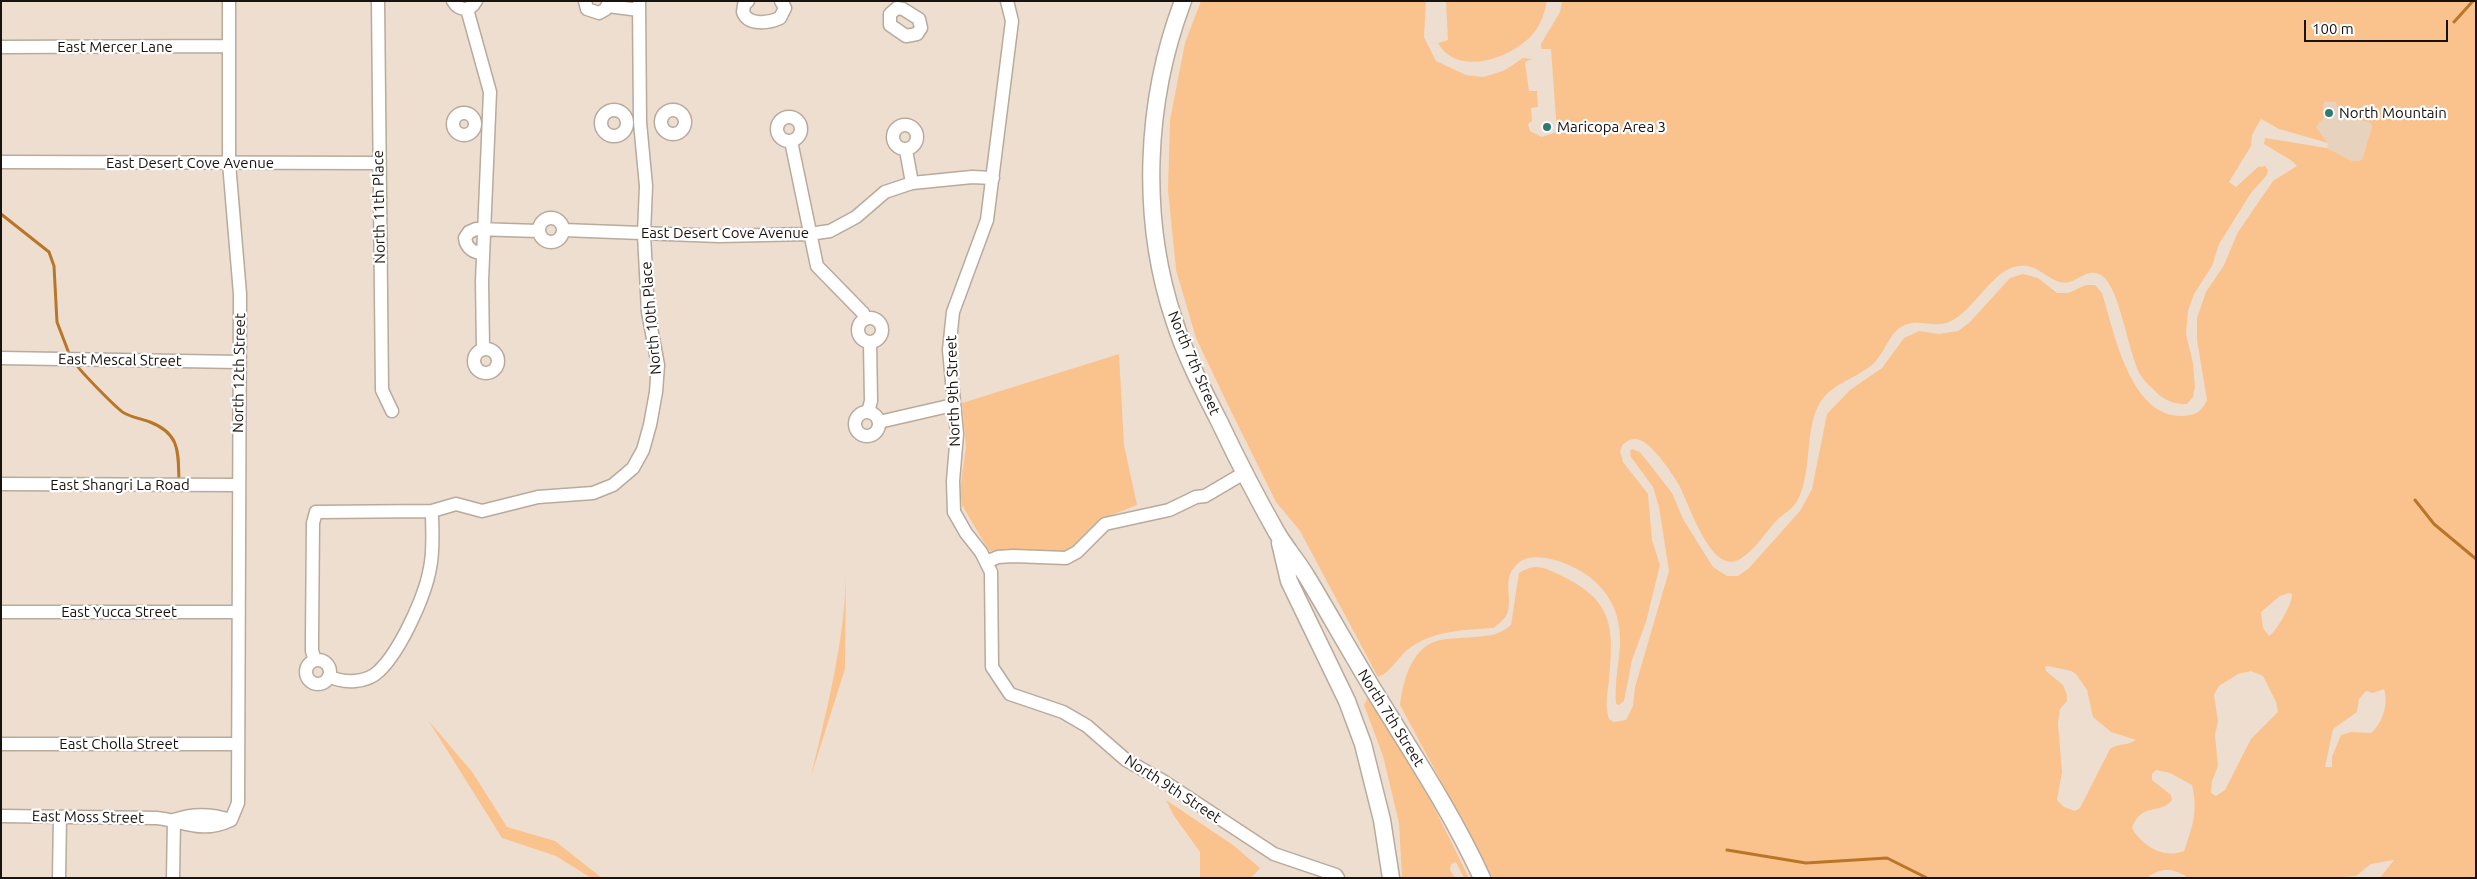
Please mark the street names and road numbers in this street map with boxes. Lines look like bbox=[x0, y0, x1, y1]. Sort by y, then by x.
street label: East Mercer Lane bbox=[57, 38, 173, 56]
street label: North 11th Place bbox=[369, 150, 389, 264]
street label: East Desert Cove Avenue bbox=[106, 154, 274, 172]
street label: East Desert Cove Avenue bbox=[641, 224, 809, 242]
street label: North 10th Place bbox=[637, 261, 665, 375]
street label: North 7th Street bbox=[1164, 308, 1224, 418]
street label: North 12th Street bbox=[229, 313, 249, 433]
street label: North 9th Street bbox=[942, 335, 964, 447]
street label: East Mescal Street bbox=[58, 350, 182, 370]
street label: East Shangri La Road bbox=[50, 476, 190, 494]
street label: East Yucca Street bbox=[61, 603, 177, 621]
street label: North 7th Street bbox=[1354, 666, 1428, 770]
street label: East Cholla Street bbox=[59, 735, 179, 753]
street label: North 9th Street bbox=[1121, 751, 1225, 827]
street label: East Moss Street bbox=[32, 807, 144, 827]

